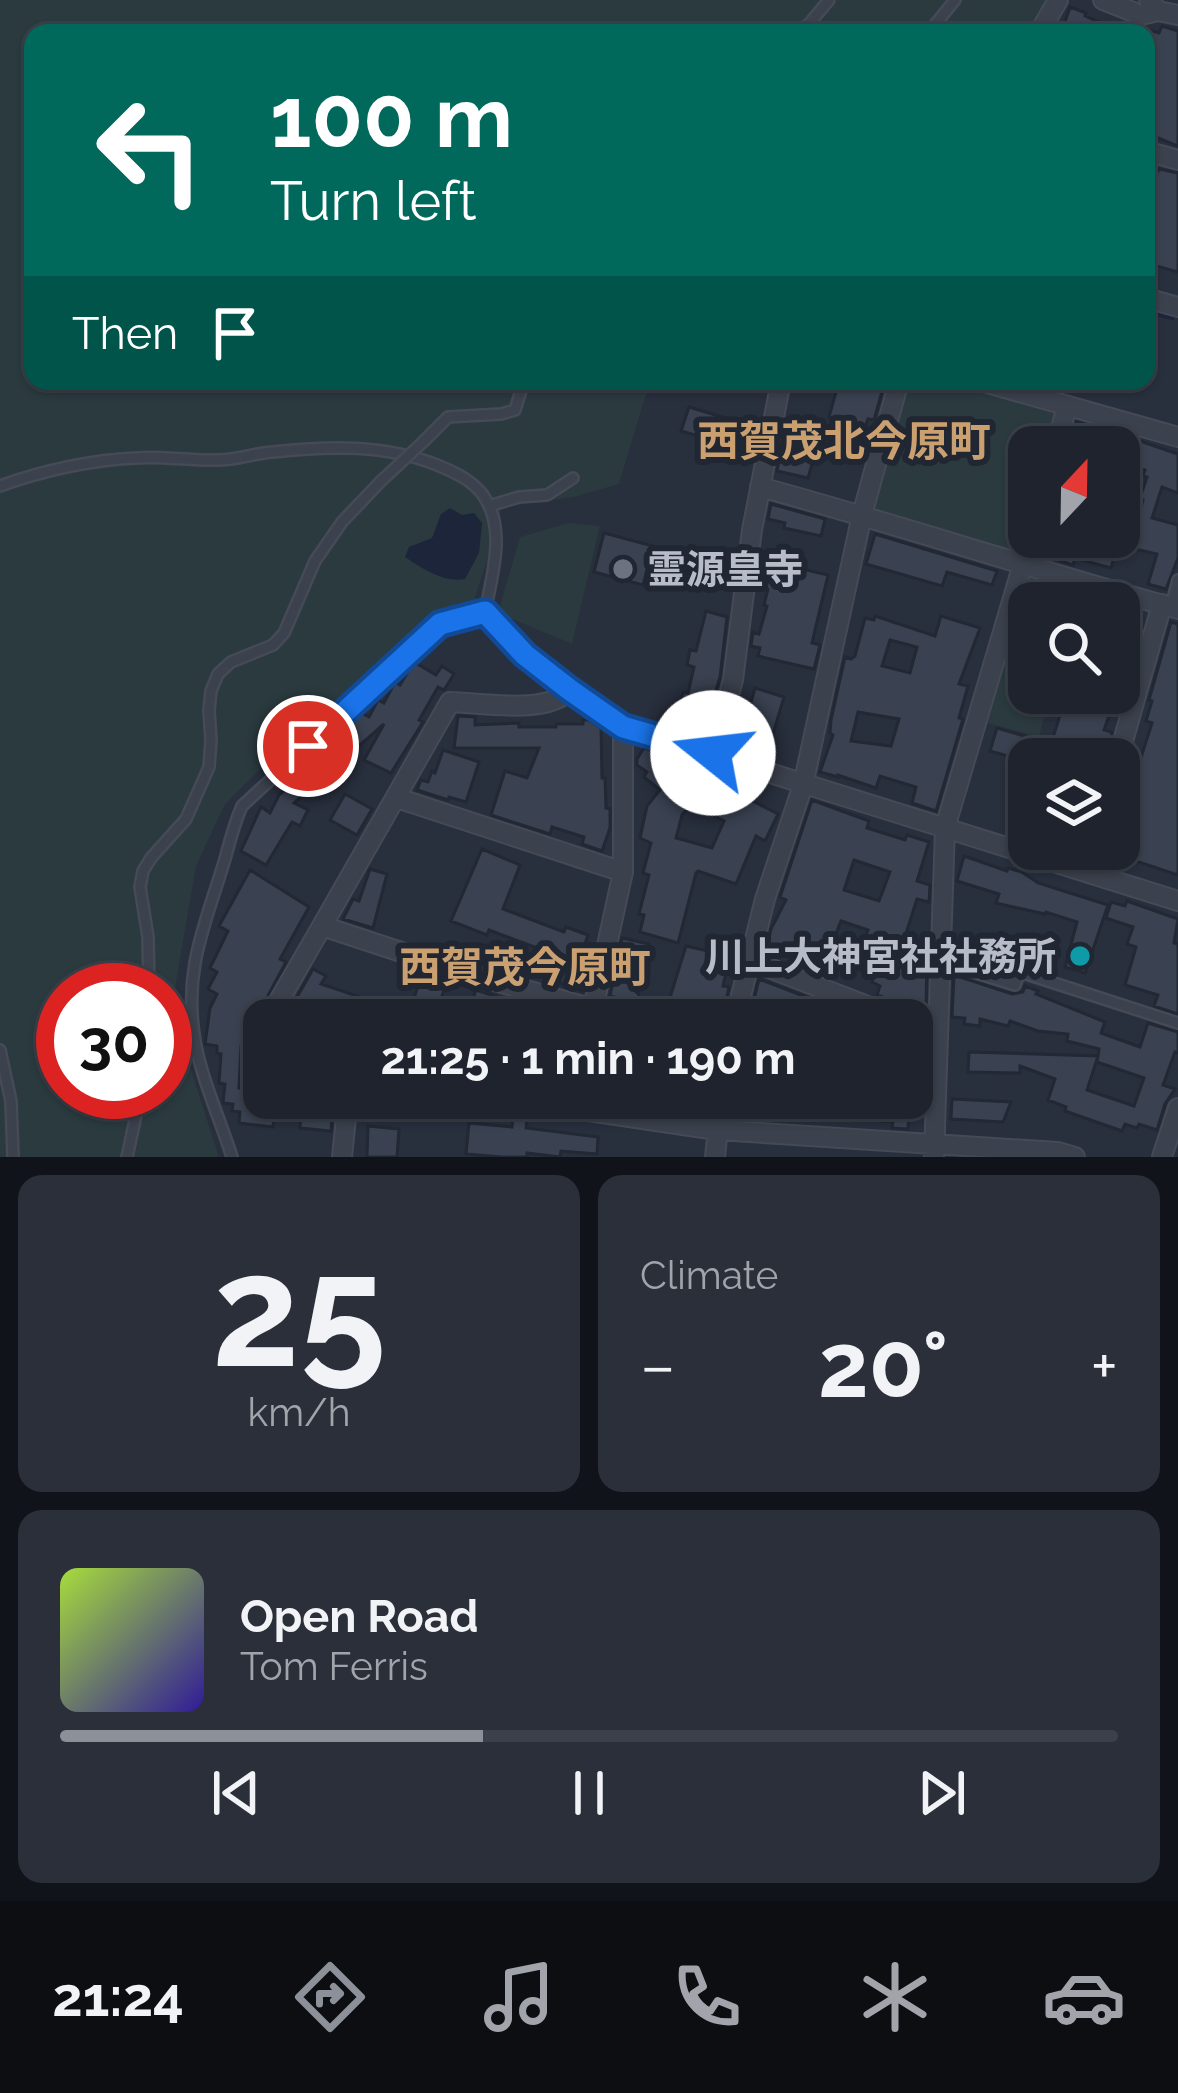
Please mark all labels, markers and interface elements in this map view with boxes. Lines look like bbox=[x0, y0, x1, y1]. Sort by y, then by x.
text: 100 m bbox=[270, 68, 513, 167]
icon: left bbox=[72, 72, 228, 228]
text: Turn left bbox=[270, 169, 477, 233]
icon: arrive bbox=[202, 300, 268, 366]
text: Then bbox=[72, 307, 178, 360]
district label: 西賀茂北今原町 bbox=[697, 417, 991, 466]
north arrow bbox=[1008, 426, 1140, 558]
map controls bbox=[1008, 426, 1140, 870]
place label: 霊源皇寺 bbox=[647, 546, 803, 592]
marker: 霊源皇寺 bbox=[610, 556, 636, 582]
button: search bbox=[1008, 582, 1140, 714]
position arrow bbox=[650, 690, 776, 816]
pin bbox=[257, 695, 359, 797]
icon: arrive bbox=[275, 713, 341, 779]
button: layers bbox=[1008, 738, 1140, 870]
place label: 川上大神宮社社務所 bbox=[705, 933, 1056, 979]
district label: 西賀茂今原町 bbox=[399, 943, 651, 992]
marker: 川上大神宮社社務所 bbox=[1067, 943, 1093, 969]
speed limit sign: 30 bbox=[36, 963, 192, 1119]
text: 21:25 · 1 min · 190 m bbox=[380, 1032, 796, 1085]
text: 25 bbox=[212, 1219, 386, 1403]
text: Climate bbox=[640, 1252, 778, 1298]
text: 20° bbox=[818, 1312, 948, 1418]
text: − bbox=[640, 1327, 676, 1404]
text: + bbox=[1091, 1327, 1118, 1404]
text: km/h bbox=[248, 1389, 350, 1435]
text: Open Road bbox=[240, 1590, 479, 1643]
text: Tom Ferris bbox=[240, 1643, 428, 1689]
icon: previous bbox=[203, 1760, 269, 1826]
icon: pause bbox=[556, 1760, 622, 1826]
icon: next bbox=[909, 1760, 975, 1826]
icon: directions bbox=[288, 1955, 372, 2039]
icon: music bbox=[477, 1955, 561, 2039]
icon: phone bbox=[665, 1955, 749, 2039]
icon: climate bbox=[853, 1955, 937, 2039]
icon: car bbox=[1042, 1955, 1126, 2039]
text: 21:24 bbox=[52, 1965, 184, 2029]

